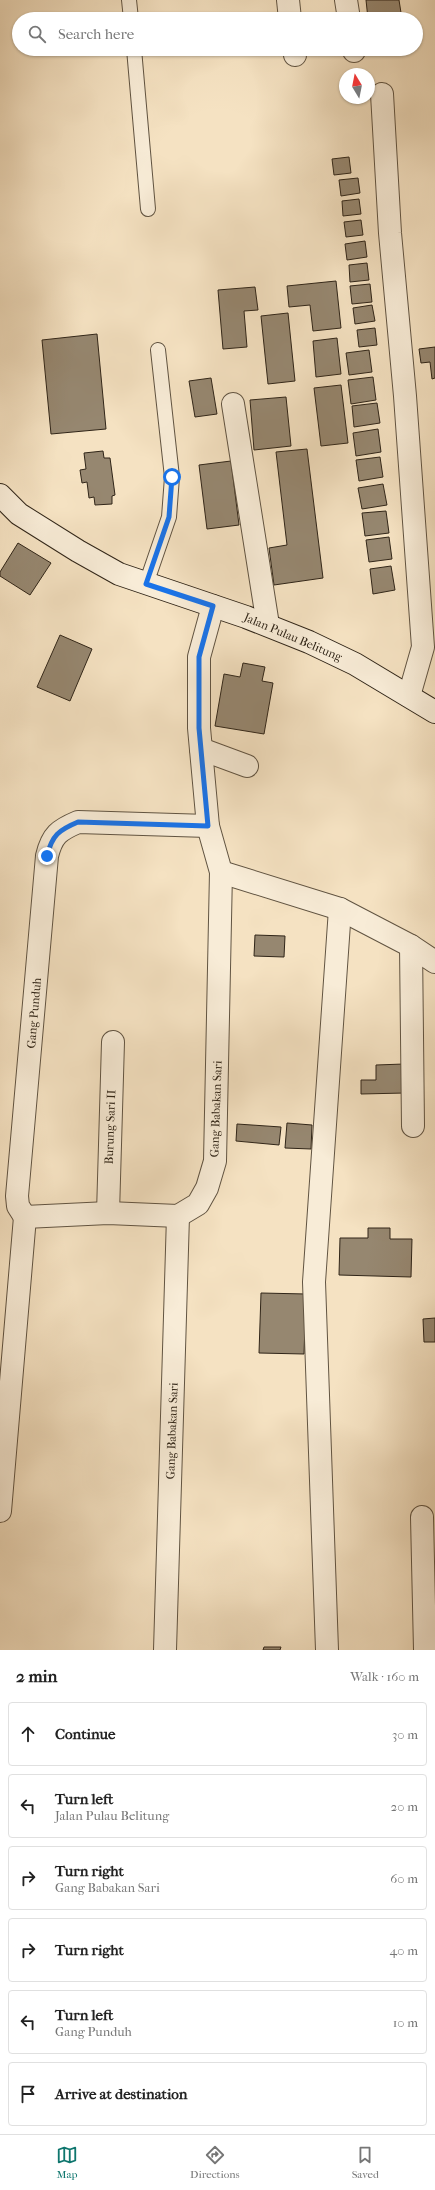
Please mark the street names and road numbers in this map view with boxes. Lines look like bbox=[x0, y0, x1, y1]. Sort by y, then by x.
street label: Jalan Pulau Belitung bbox=[241, 610, 345, 664]
street label: Gang Punduh bbox=[24, 977, 44, 1049]
street label: Gang Babakan Sari bbox=[207, 1060, 225, 1158]
street label: Burung Sari II bbox=[102, 1089, 118, 1165]
street label: Gang Babakan Sari bbox=[163, 1382, 181, 1480]

